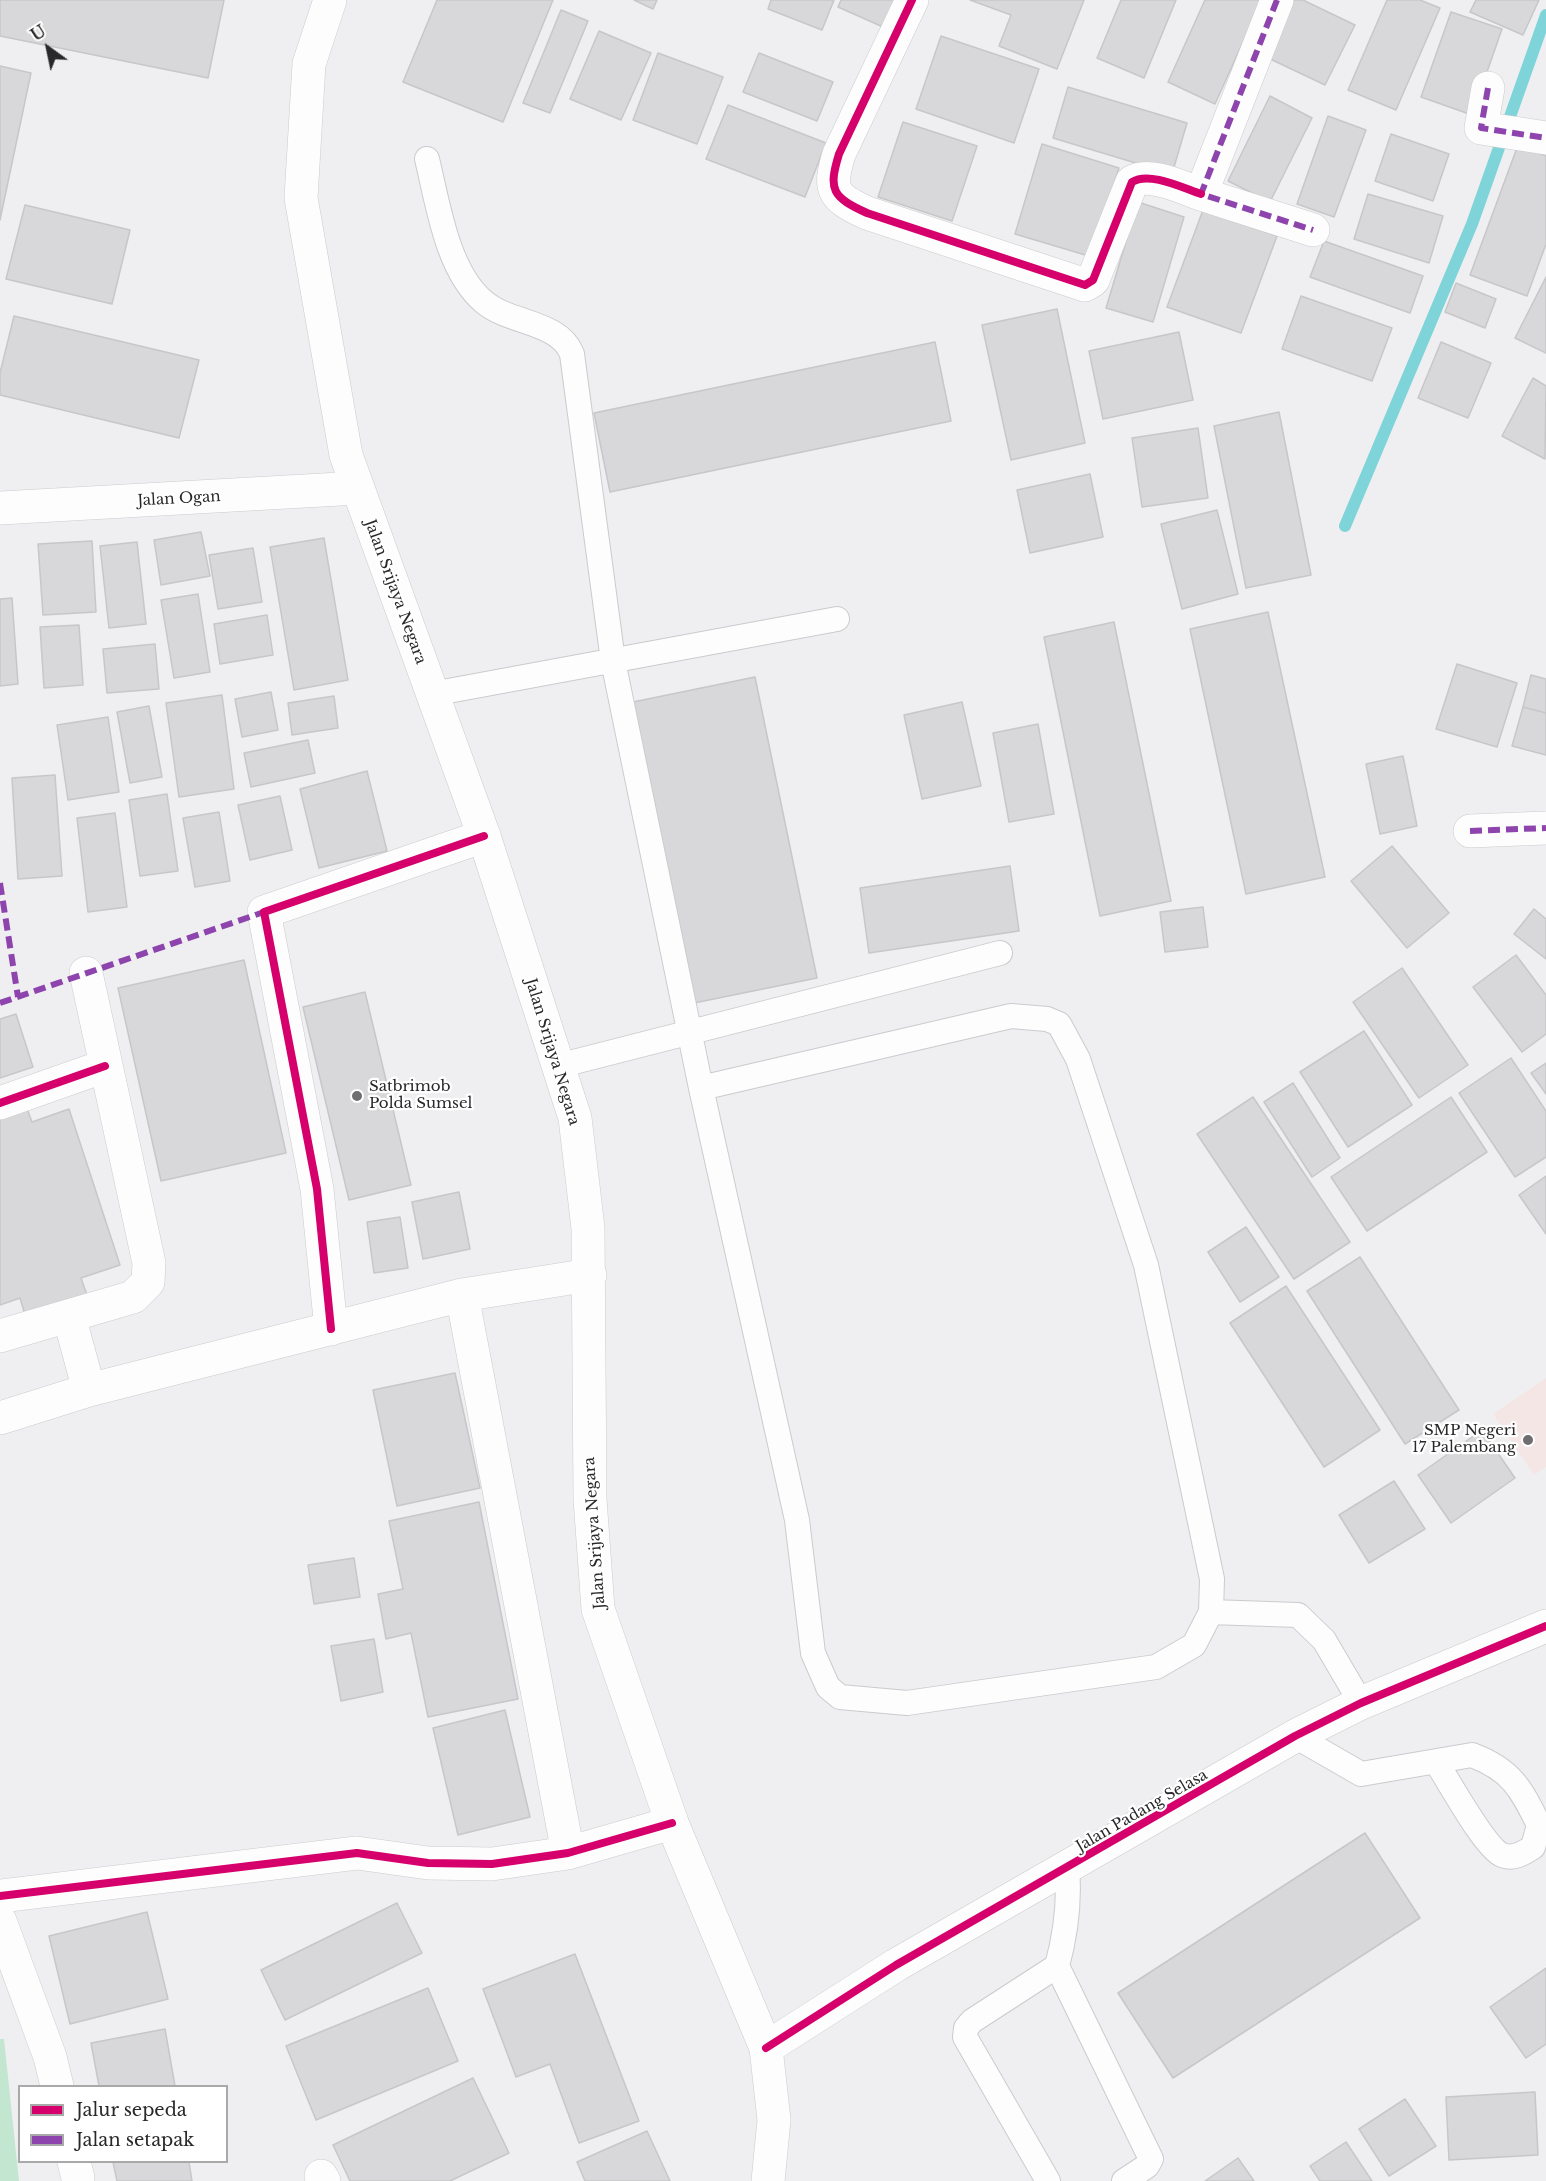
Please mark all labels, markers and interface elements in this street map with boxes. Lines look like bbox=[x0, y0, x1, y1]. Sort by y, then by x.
north arrow bbox=[18, 18, 78, 78]
text: U bbox=[27, 21, 50, 45]
street label: Jalan Ogan bbox=[137, 488, 221, 510]
street label: Jalan Srijaya Negara bbox=[360, 517, 430, 667]
street label: Jalan Srijaya Negara bbox=[521, 976, 583, 1128]
place label: Satbrimob Polda Sumsel bbox=[369, 1078, 472, 1113]
marker: Satbrimob Polda Sumsel bbox=[350, 1089, 364, 1103]
place label: SMP Negeri 17 Palembang bbox=[1412, 1422, 1516, 1457]
marker: SMP Negeri 17 Palembang bbox=[1521, 1433, 1535, 1447]
street label: Jalan Srijaya Negara bbox=[581, 1456, 609, 1610]
street label: Jalan Padang Selasa bbox=[1073, 1766, 1211, 1856]
legend bbox=[18, 2085, 228, 2163]
text: Jalur sepeda bbox=[76, 2099, 187, 2121]
text: Jalan setapak bbox=[76, 2129, 194, 2151]

